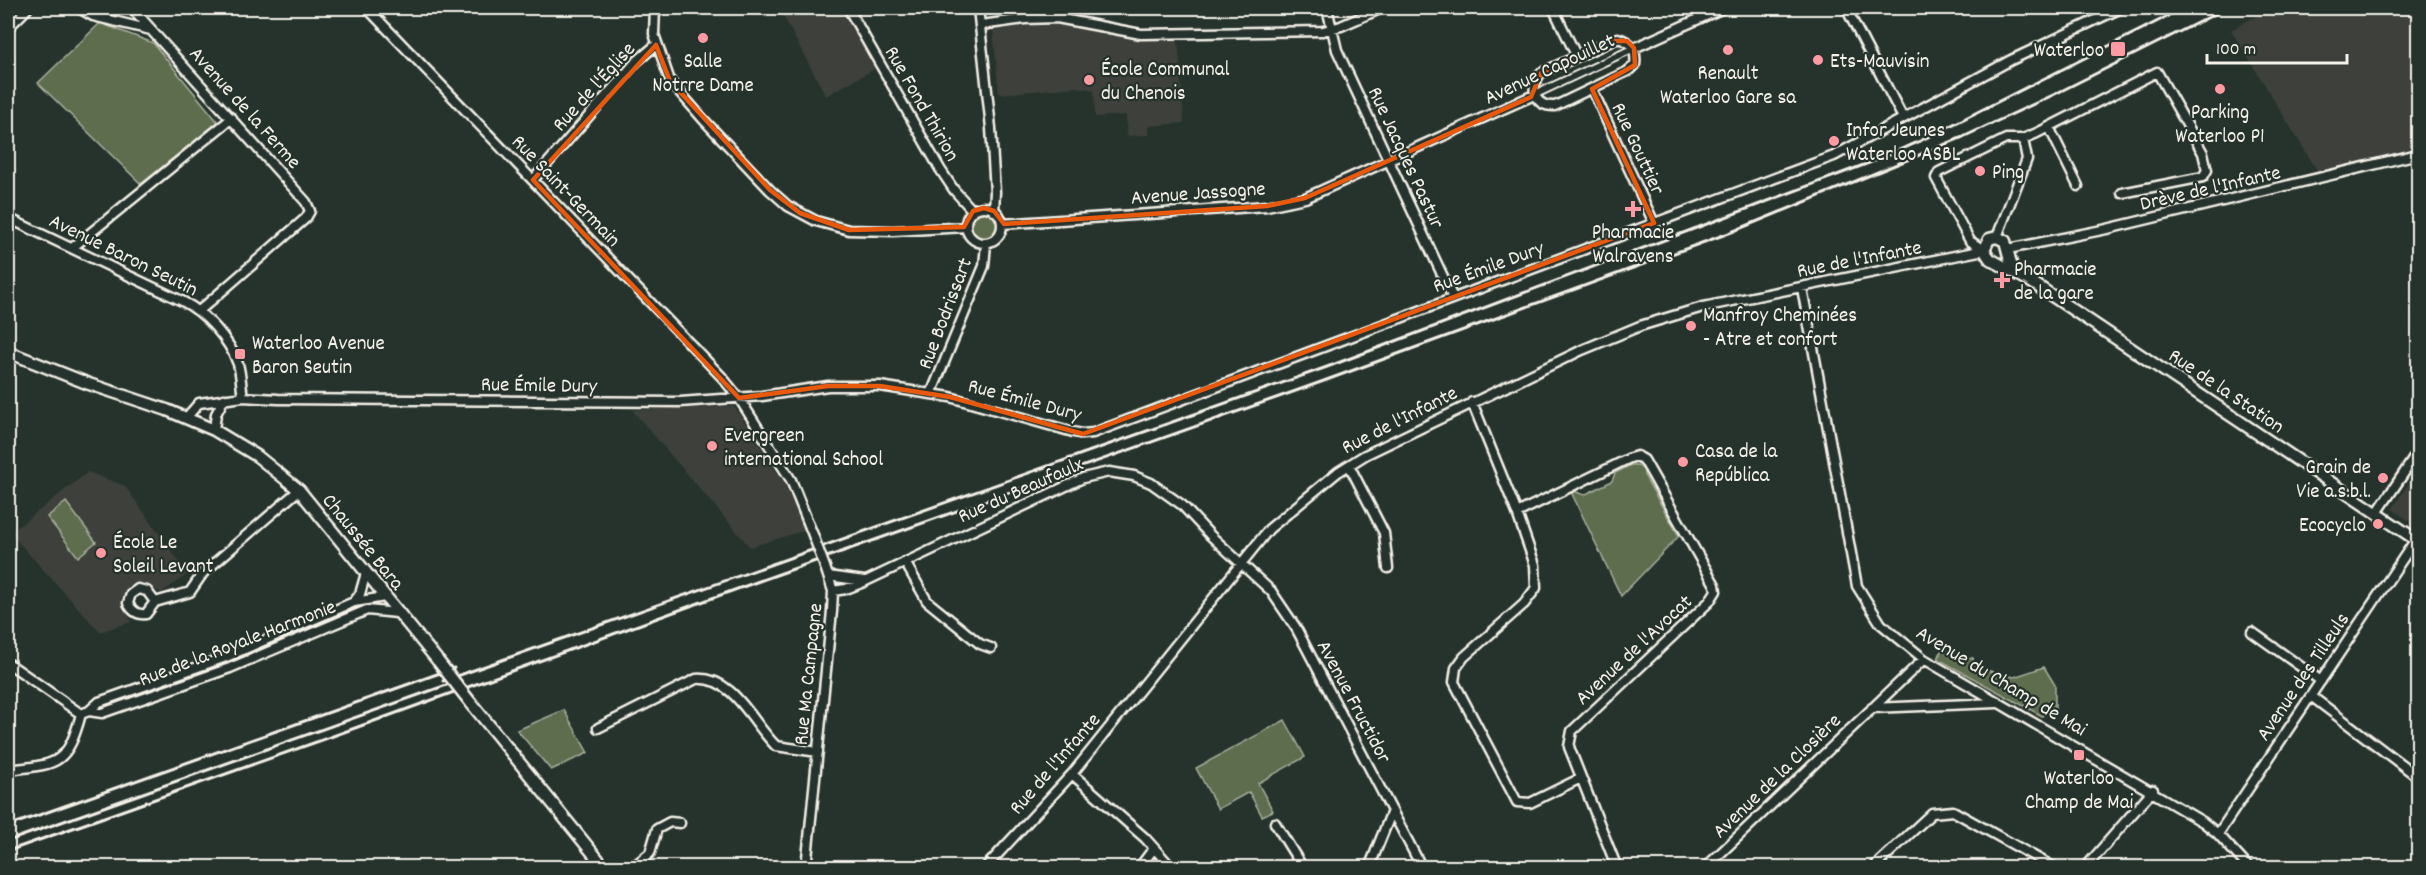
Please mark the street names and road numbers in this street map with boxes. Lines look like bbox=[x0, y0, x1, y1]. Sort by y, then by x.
street label: Avenue Capouillet bbox=[1480, 27, 1621, 114]
street label: Rue de l'Église bbox=[547, 36, 644, 140]
street label: Avenue de la Ferme bbox=[180, 41, 307, 177]
street label: Rue Fond Thirion bbox=[875, 41, 966, 168]
street label: Rue Jacques Pastur bbox=[1358, 82, 1450, 234]
street label: Rue Gouttier bbox=[1602, 98, 1671, 201]
street label: Rue Saint-Germain bbox=[503, 129, 626, 255]
street label: Drève de l'Infante bbox=[2137, 159, 2284, 221]
street label: Avenue Jassogne bbox=[1130, 175, 1267, 215]
street label: Avenue Baron Seutin bbox=[43, 208, 202, 306]
street label: Rue de l'Infante bbox=[1795, 234, 1925, 288]
street label: Rue Émile Dury bbox=[1429, 235, 1549, 303]
street label: Rue Bodrissart bbox=[912, 254, 982, 374]
street label: Rue de la Station bbox=[2161, 342, 2289, 442]
street label: Rue Émile Dury bbox=[481, 371, 598, 403]
street label: Rue Émile Dury bbox=[964, 372, 1085, 432]
street label: Rue de l'Infante bbox=[1337, 380, 1464, 464]
street label: Rue du Beaufaulx bbox=[954, 451, 1089, 533]
street label: Chaussée Bara bbox=[313, 488, 411, 599]
street label: Avenue de l'Avocat bbox=[1570, 589, 1701, 714]
street label: Rue de la Royale Harmonie bbox=[135, 593, 341, 696]
street label: Rue Ma Campagne bbox=[788, 602, 832, 747]
street label: Avenue des Tilleuls bbox=[2250, 607, 2359, 748]
street label: Avenue du Champ de Mai bbox=[1909, 620, 2092, 746]
street label: Avenue Fructidor bbox=[1307, 636, 1397, 769]
street label: Rue de l'Infante bbox=[1003, 707, 1109, 823]
street label: Avenue de la Closière bbox=[1707, 708, 1849, 847]

